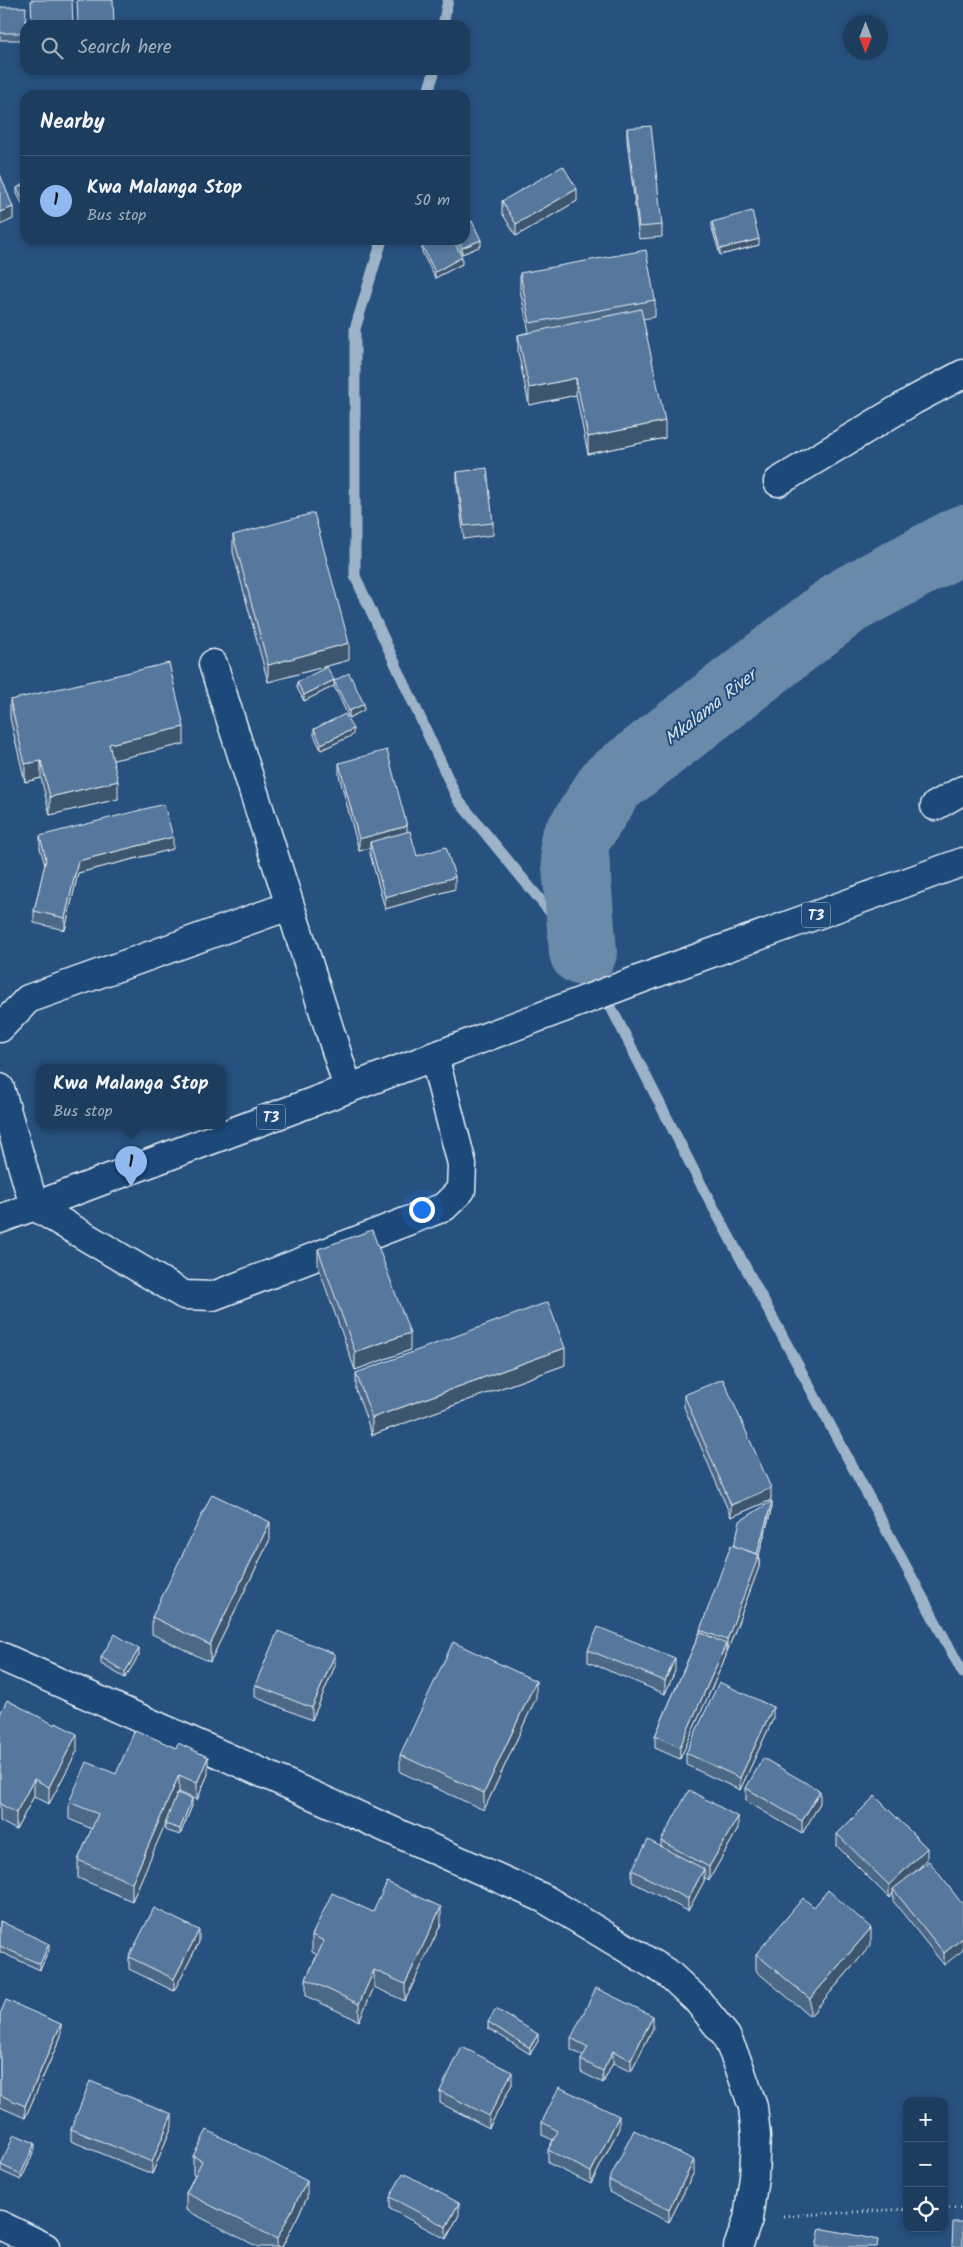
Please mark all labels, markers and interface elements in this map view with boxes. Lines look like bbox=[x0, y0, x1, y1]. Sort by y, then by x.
north arrow bbox=[843, 15, 888, 60]
search box bbox=[20, 20, 470, 75]
text: Search here bbox=[78, 33, 172, 63]
icon: search bbox=[38, 34, 66, 62]
text: Nearby bbox=[40, 106, 105, 139]
text: Kwa Malanga Stop bbox=[87, 173, 242, 203]
text: 1 bbox=[54, 188, 58, 213]
text: 50 m bbox=[414, 188, 450, 213]
text: Bus stop bbox=[87, 203, 146, 228]
water label: Mkalama River bbox=[659, 660, 767, 754]
road number: T3 bbox=[802, 902, 830, 928]
popup bbox=[36, 1064, 226, 1129]
text: Kwa Malanga Stop bbox=[53, 1069, 209, 1099]
text: Bus stop bbox=[53, 1099, 112, 1124]
road number: T3 bbox=[257, 1104, 285, 1130]
pin: 1 bbox=[115, 1146, 147, 1187]
your location bbox=[409, 1197, 435, 1223]
map controls bbox=[903, 2097, 948, 2232]
button: + bbox=[903, 2097, 948, 2142]
button: − bbox=[903, 2142, 948, 2187]
button: locate bbox=[903, 2187, 948, 2232]

